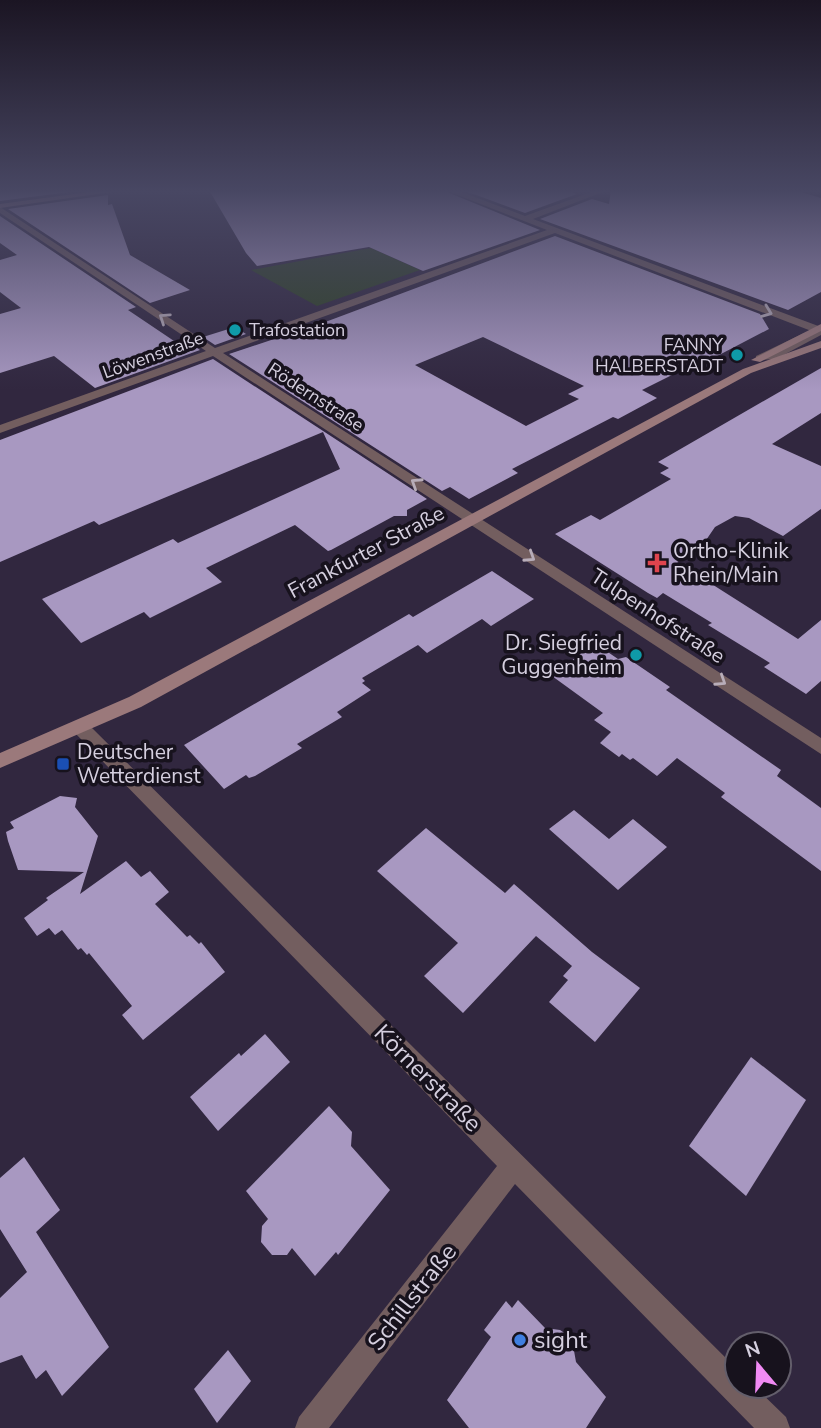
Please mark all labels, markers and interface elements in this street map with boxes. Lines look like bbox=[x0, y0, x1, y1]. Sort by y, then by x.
one-way arrow bbox=[760, 303, 772, 317]
one-way arrow bbox=[159, 314, 172, 326]
place label: Trafostation bbox=[249, 318, 345, 342]
marker: Trafostation bbox=[227, 322, 243, 338]
street label: Löwenstraße bbox=[99, 326, 207, 384]
place label: FANNY HALBERSTADT bbox=[595, 333, 723, 378]
marker: FANNY HALBERSTADT bbox=[729, 347, 745, 363]
street label: Rödernstraße bbox=[263, 357, 369, 437]
one-way arrow bbox=[410, 478, 423, 491]
street label: Frankfurter Straße bbox=[283, 499, 449, 605]
place label: Ortho-Klinik Rhein/Main bbox=[673, 537, 789, 589]
one-way arrow bbox=[522, 549, 535, 561]
marker: Ortho-Klinik Rhein/Main bbox=[647, 553, 667, 573]
street label: Tulpenhofstraße bbox=[585, 562, 731, 670]
place label: Dr. Siegfried Guggenheim bbox=[501, 629, 622, 681]
marker: Dr. Siegfried Guggenheim bbox=[628, 647, 644, 663]
one-way arrow bbox=[713, 673, 726, 686]
place label: Deutscher Wetterdienst bbox=[77, 738, 201, 790]
marker: Deutscher Wetterdienst bbox=[55, 756, 71, 772]
street label: Körnerstraße bbox=[367, 1017, 489, 1139]
street label: Schillstraße bbox=[360, 1237, 464, 1357]
place label: sight bbox=[534, 1324, 588, 1356]
north arrow bbox=[723, 1330, 793, 1400]
marker: sight bbox=[512, 1332, 528, 1348]
text: N bbox=[742, 1335, 764, 1364]

